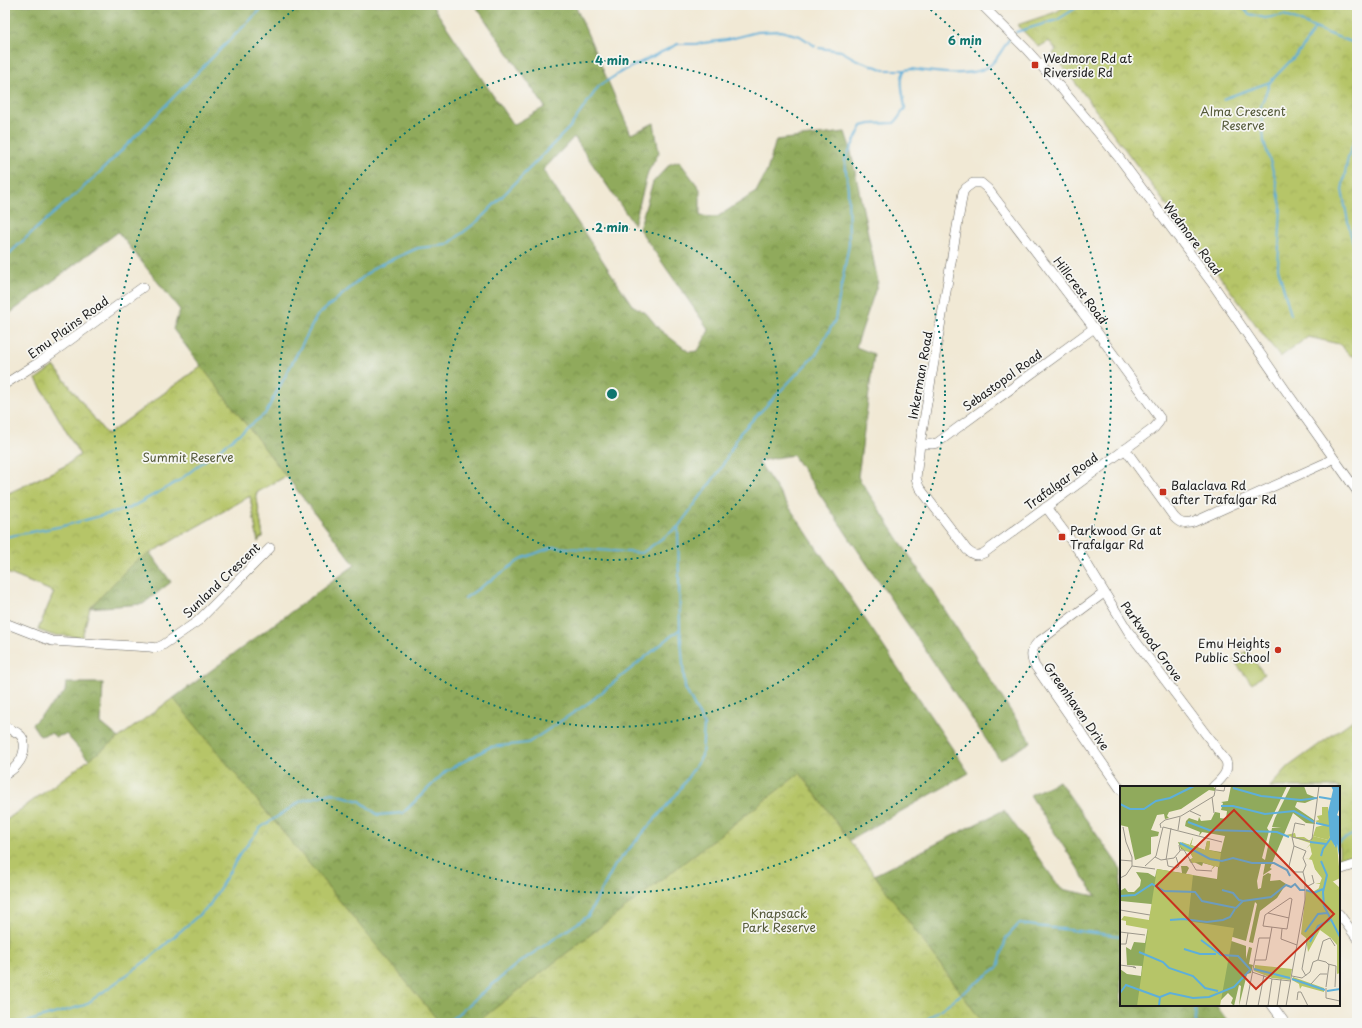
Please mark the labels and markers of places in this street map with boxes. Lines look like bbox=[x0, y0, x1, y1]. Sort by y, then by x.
place label: Wedmore Rd at Riverside Rd bbox=[1043, 49, 1132, 81]
marker: Wedmore Rd at Riverside Rd bbox=[1030, 60, 1040, 70]
centre of rings bbox=[605, 387, 619, 401]
place label: Balaclava Rd after Trafalgar Rd bbox=[1171, 476, 1277, 508]
marker: Balaclava Rd after Trafalgar Rd bbox=[1158, 487, 1168, 497]
place label: Parkwood Gr at Trafalgar Rd bbox=[1070, 521, 1162, 553]
marker: Parkwood Gr at Trafalgar Rd bbox=[1057, 532, 1067, 542]
place label: Emu Heights Public School bbox=[1195, 634, 1270, 666]
marker: Emu Heights Public School bbox=[1273, 645, 1283, 655]

